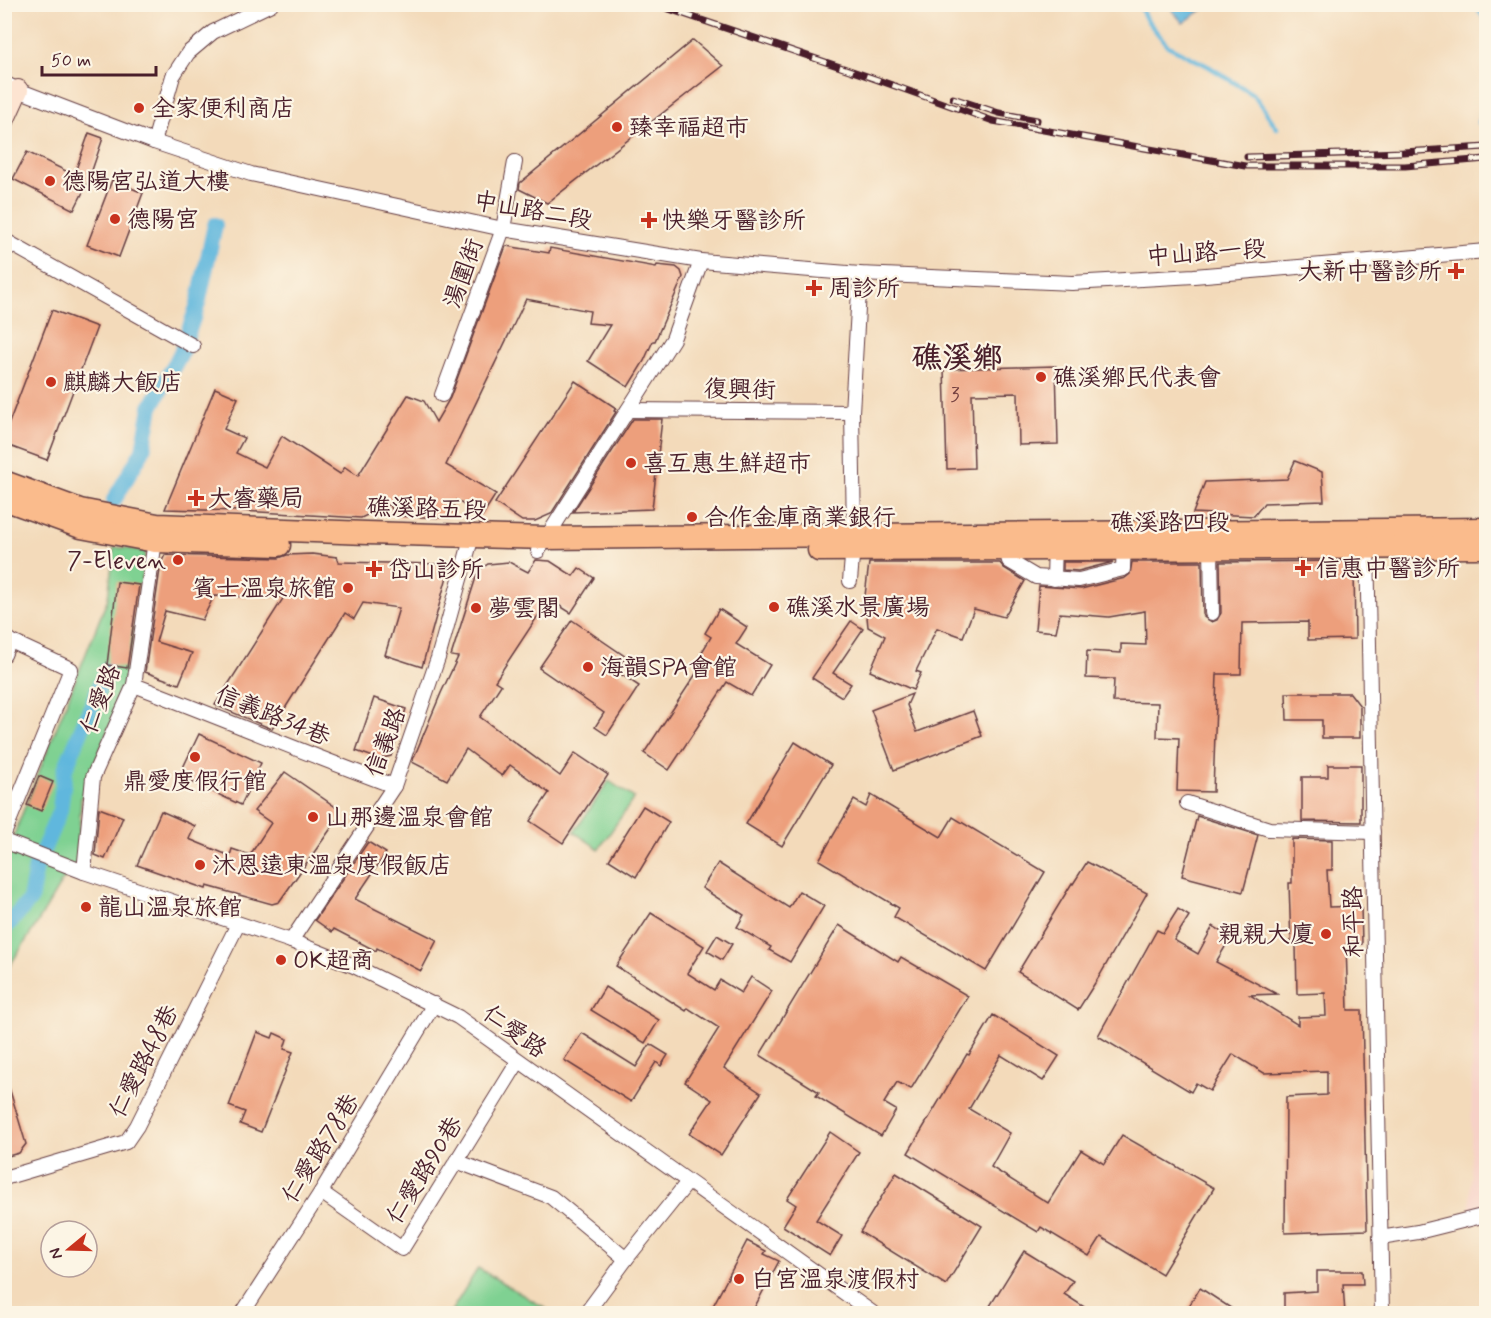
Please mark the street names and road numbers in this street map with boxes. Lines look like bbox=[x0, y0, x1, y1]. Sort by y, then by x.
street label: 中山路二段 bbox=[471, 186, 595, 237]
street label: 湯圍街 bbox=[438, 234, 491, 313]
street label: 中山路一段 bbox=[1145, 234, 1267, 273]
street label: 復興街 bbox=[704, 374, 776, 407]
street label: 礁溪路五段 bbox=[366, 492, 487, 527]
street label: 礁溪路四段 bbox=[1110, 508, 1230, 539]
street label: 仁愛路 bbox=[74, 660, 129, 739]
street label: 信義路34巷 bbox=[210, 679, 335, 754]
street label: 信義路 bbox=[359, 703, 414, 782]
street label: 和平路 bbox=[1338, 886, 1371, 958]
street label: 仁愛路 bbox=[476, 999, 552, 1066]
street label: 仁愛路48巷 bbox=[103, 1000, 186, 1124]
street label: 仁愛路78巷 bbox=[275, 1088, 367, 1209]
street label: 仁愛路90巷 bbox=[380, 1111, 471, 1231]

